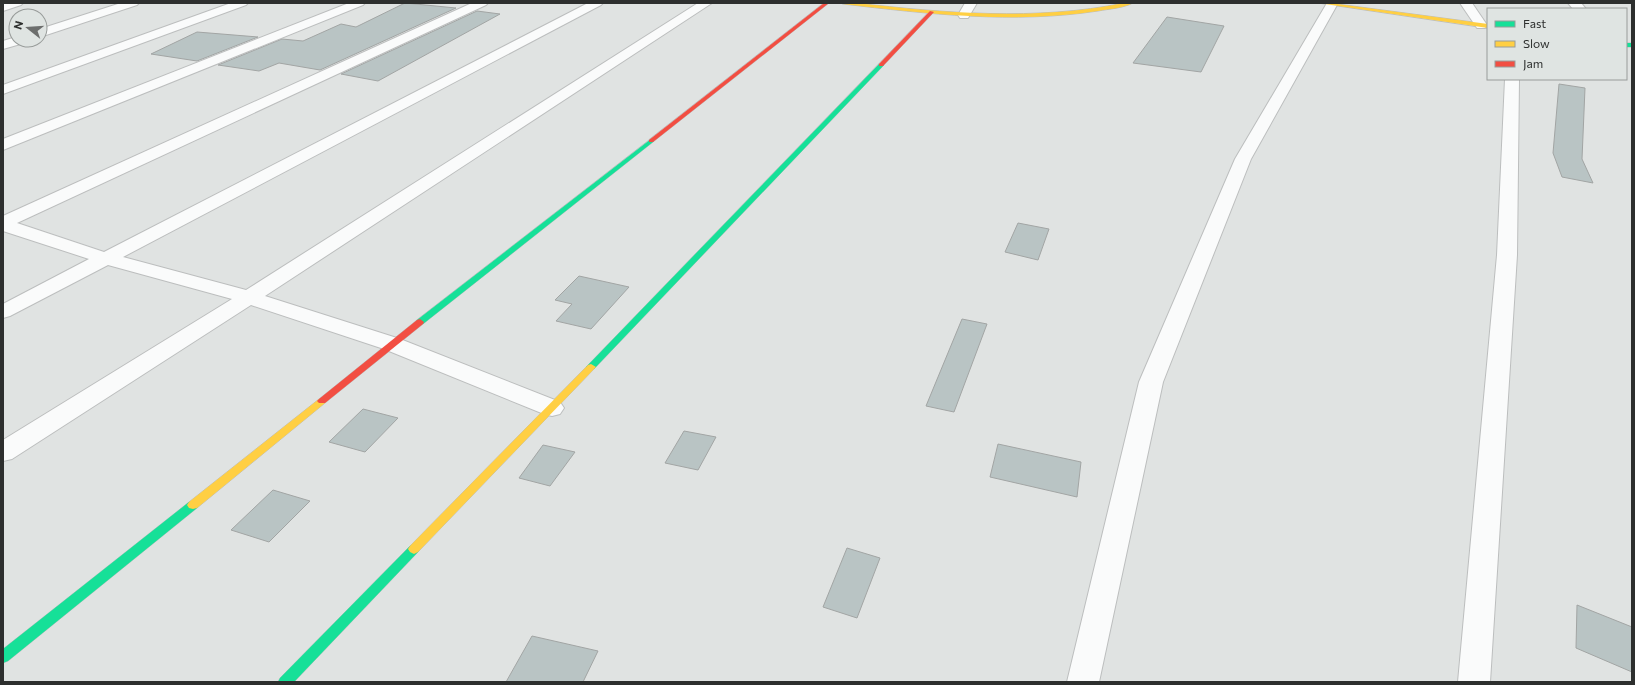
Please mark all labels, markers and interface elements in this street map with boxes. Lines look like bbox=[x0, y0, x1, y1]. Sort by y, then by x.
north arrow bbox=[8, 8, 48, 48]
legend bbox=[1487, 8, 1627, 80]
text: Fast bbox=[1523, 16, 1546, 30]
text: N bbox=[11, 19, 25, 31]
text: Slow bbox=[1523, 36, 1550, 50]
text: Jam bbox=[1523, 56, 1543, 71]

